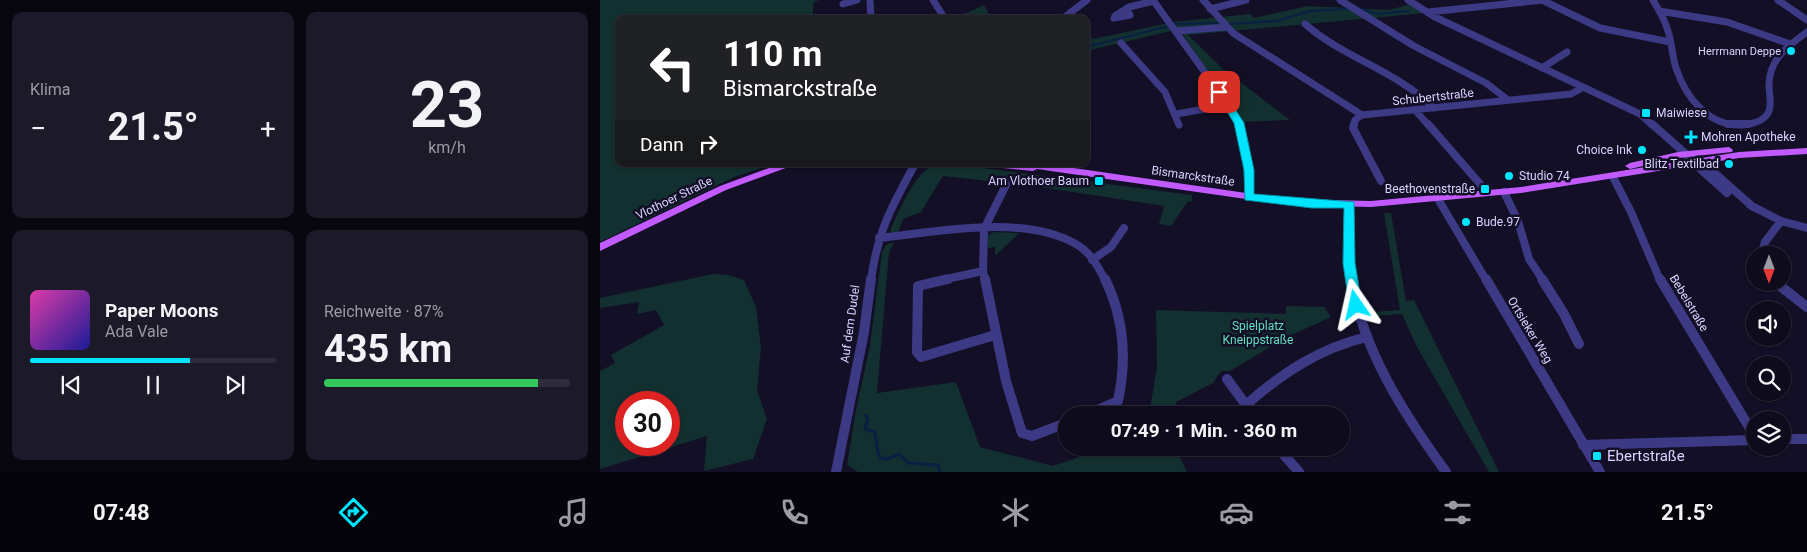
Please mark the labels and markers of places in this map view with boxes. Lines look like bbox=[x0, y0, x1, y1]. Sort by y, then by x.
place label: Herrmann Deppe bbox=[1698, 45, 1781, 58]
marker: Herrmann Deppe bbox=[1785, 45, 1797, 57]
pin bbox=[1198, 71, 1240, 113]
place label: Maiwiese bbox=[1656, 106, 1707, 120]
marker: Maiwiese bbox=[1640, 107, 1652, 119]
place label: Mohren Apotheke bbox=[1701, 130, 1796, 144]
marker: Mohren Apotheke bbox=[1685, 131, 1697, 143]
place label: Choice Ink bbox=[1576, 143, 1633, 157]
marker: Choice Ink bbox=[1636, 144, 1648, 156]
place label: Blitz Textilbad bbox=[1644, 157, 1719, 171]
marker: Blitz Textilbad bbox=[1723, 158, 1735, 170]
place label: Studio 74 bbox=[1519, 169, 1570, 183]
marker: Studio 74 bbox=[1503, 170, 1515, 182]
place label: Am Vlothoer Baum bbox=[988, 174, 1089, 188]
marker: Am Vlothoer Baum bbox=[1093, 175, 1105, 187]
place label: Beethovenstraße bbox=[1385, 182, 1475, 196]
marker: Beethovenstraße bbox=[1479, 183, 1491, 195]
place label: Bude.97 bbox=[1476, 215, 1520, 229]
marker: Bude.97 bbox=[1460, 216, 1472, 228]
place label: Ebertstraße bbox=[1607, 447, 1685, 465]
marker: Ebertstraße bbox=[1591, 450, 1603, 462]

